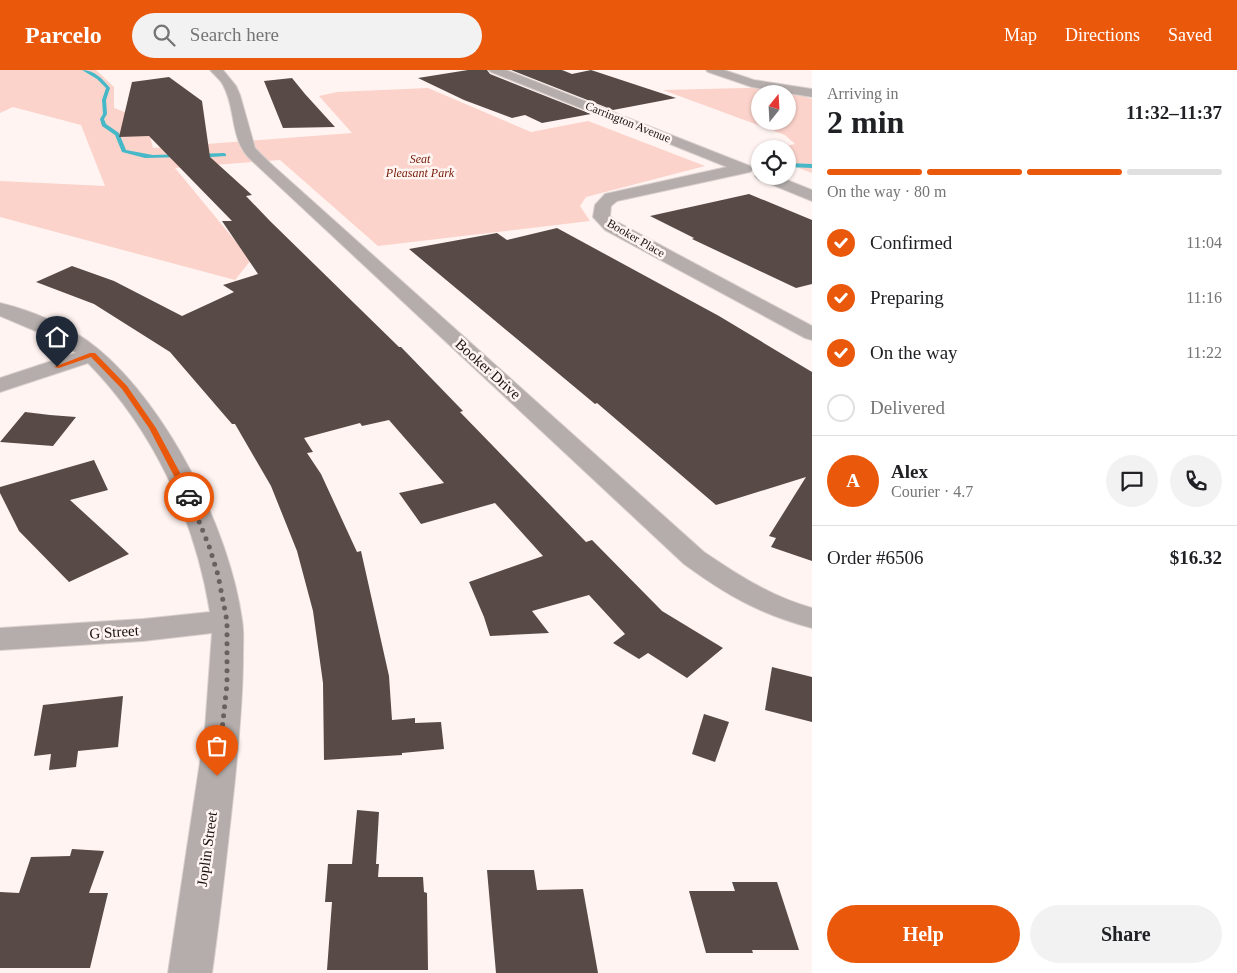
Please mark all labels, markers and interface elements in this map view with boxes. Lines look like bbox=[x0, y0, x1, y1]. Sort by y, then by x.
search box bbox=[132, 13, 482, 58]
icon: search bbox=[150, 21, 178, 49]
text: Parcelo bbox=[25, 22, 102, 48]
text: Search here bbox=[190, 24, 279, 45]
text: Map bbox=[1004, 25, 1037, 45]
text: Directions bbox=[1065, 25, 1140, 45]
text: Saved bbox=[1168, 25, 1212, 45]
north arrow bbox=[751, 85, 796, 130]
map controls bbox=[751, 85, 796, 185]
text: Arriving in bbox=[827, 85, 899, 102]
street label: Carrington Avenue bbox=[583, 99, 673, 145]
text: 11:32–11:37 bbox=[1126, 102, 1222, 123]
text: 2 min bbox=[827, 104, 904, 140]
button: locate bbox=[751, 140, 796, 185]
park label: Seat Pleasant Park bbox=[385, 152, 455, 180]
text: On the way · 80 m bbox=[827, 183, 947, 200]
street label: Booker Place bbox=[605, 216, 667, 260]
icon: check bbox=[827, 229, 855, 257]
text: Confirmed bbox=[870, 232, 952, 253]
text: 11:04 bbox=[1186, 234, 1222, 251]
icon: check bbox=[827, 284, 855, 312]
text: Preparing bbox=[870, 287, 944, 308]
text: 11:16 bbox=[1186, 289, 1222, 306]
pin bbox=[36, 316, 78, 367]
icon: home bbox=[43, 323, 71, 351]
street label: Booker Drive bbox=[452, 336, 524, 403]
icon: check bbox=[827, 339, 855, 367]
text: On the way bbox=[870, 342, 958, 363]
text: 11:22 bbox=[1186, 344, 1222, 361]
text: Delivered bbox=[870, 397, 945, 418]
button: chat bbox=[1106, 455, 1158, 507]
button: phone bbox=[1170, 455, 1222, 507]
text: Alex bbox=[891, 461, 928, 482]
text: A bbox=[846, 470, 860, 491]
courier bbox=[164, 472, 214, 522]
icon: car bbox=[175, 483, 203, 511]
text: Courier · 4.7 bbox=[891, 483, 973, 500]
text: Order #6506 bbox=[827, 547, 924, 568]
text: $16.32 bbox=[1170, 547, 1222, 568]
street label: G Street bbox=[89, 622, 140, 642]
pin bbox=[196, 725, 238, 776]
icon: bag bbox=[203, 732, 231, 760]
street label: Joplin Street bbox=[194, 810, 220, 887]
button: Help bbox=[827, 905, 1020, 963]
button: Share bbox=[1030, 905, 1222, 963]

